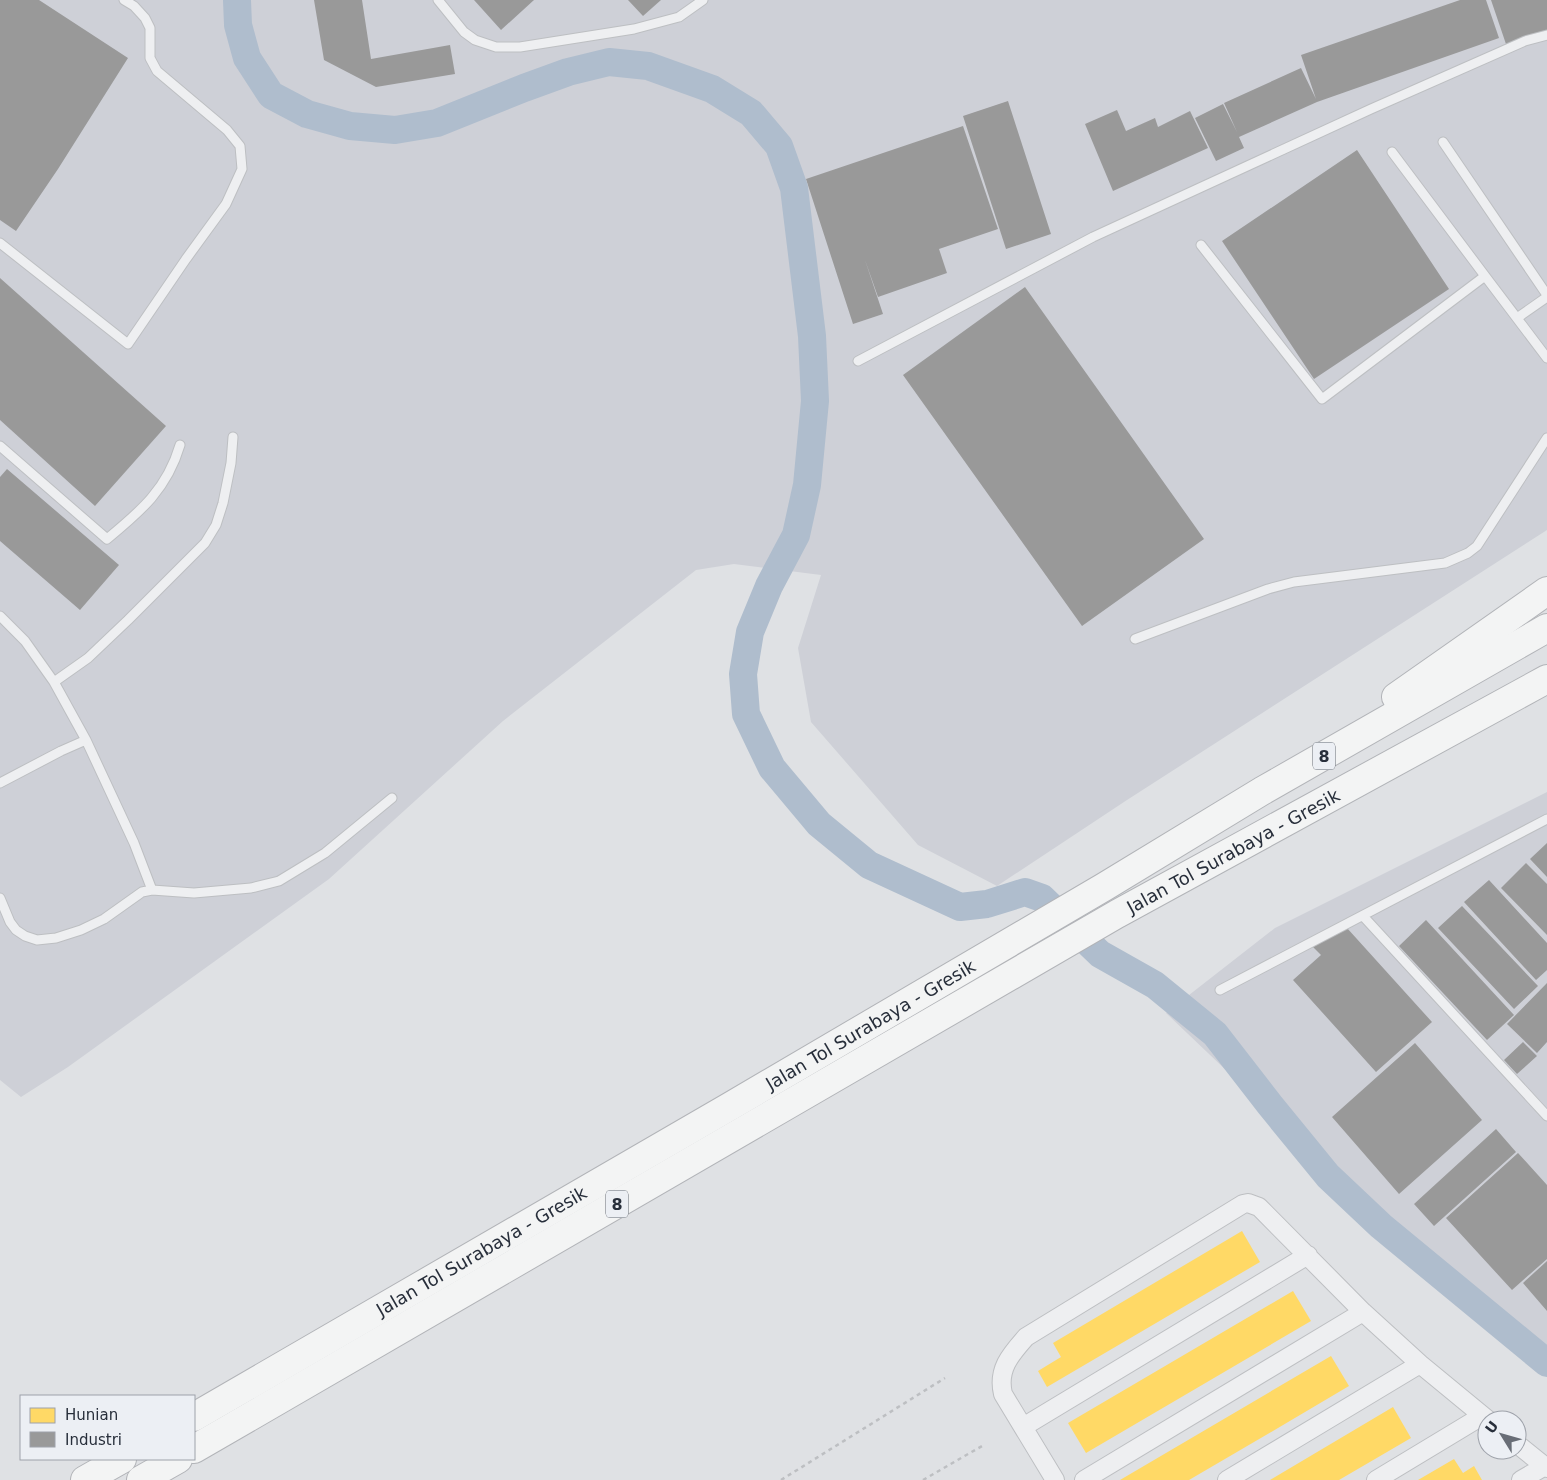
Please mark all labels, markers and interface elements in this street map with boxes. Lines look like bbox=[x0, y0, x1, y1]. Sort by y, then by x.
road number: 8 bbox=[1313, 742, 1335, 769]
street label: Jalan Tol Surabaya - Gresik bbox=[1122, 784, 1344, 918]
street label: Jalan Tol Surabaya - Gresik bbox=[761, 954, 979, 1094]
street label: Jalan Tol Surabaya - Gresik bbox=[371, 1181, 591, 1320]
road number: 8 bbox=[606, 1190, 628, 1218]
legend bbox=[20, 1395, 195, 1460]
text: Hunian bbox=[65, 1406, 118, 1424]
north arrow bbox=[1477, 1410, 1527, 1460]
text: U bbox=[1482, 1418, 1501, 1437]
text: Industri bbox=[65, 1431, 122, 1449]

